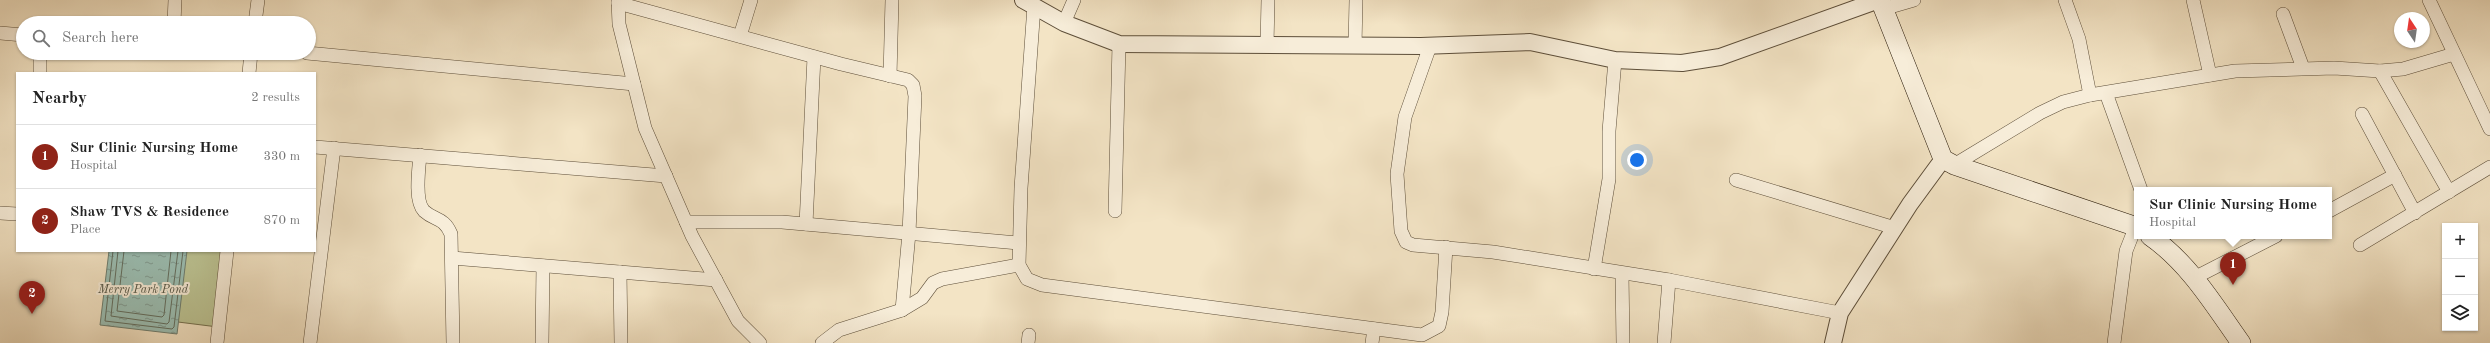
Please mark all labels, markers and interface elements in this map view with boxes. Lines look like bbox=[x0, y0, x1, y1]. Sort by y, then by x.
north arrow bbox=[2394, 12, 2430, 48]
search box bbox=[16, 16, 316, 60]
icon: search bbox=[30, 27, 52, 49]
text: Search here bbox=[62, 31, 139, 46]
text: Nearby bbox=[32, 90, 87, 107]
text: 2 results bbox=[251, 91, 300, 104]
text: Sur Clinic Nursing Home bbox=[70, 141, 238, 156]
text: 1 bbox=[41, 150, 49, 163]
text: 330 m bbox=[263, 150, 300, 163]
your location bbox=[1627, 150, 1647, 170]
text: Hospital bbox=[70, 159, 117, 172]
popup bbox=[2134, 187, 2332, 239]
text: Sur Clinic Nursing Home bbox=[2149, 198, 2317, 213]
text: Shaw TVS & Residence bbox=[70, 205, 229, 220]
text: 2 bbox=[41, 214, 49, 227]
text: 870 m bbox=[263, 214, 300, 227]
text: Hospital bbox=[2149, 216, 2196, 229]
text: Place bbox=[70, 223, 100, 236]
map controls bbox=[2442, 223, 2478, 331]
button: + bbox=[2442, 223, 2478, 259]
pin: 1 bbox=[2220, 252, 2246, 285]
button: − bbox=[2442, 259, 2478, 295]
pin: 2 bbox=[19, 281, 45, 314]
water label: Merry Park Pond bbox=[97, 284, 189, 296]
button: layers bbox=[2442, 295, 2478, 331]

